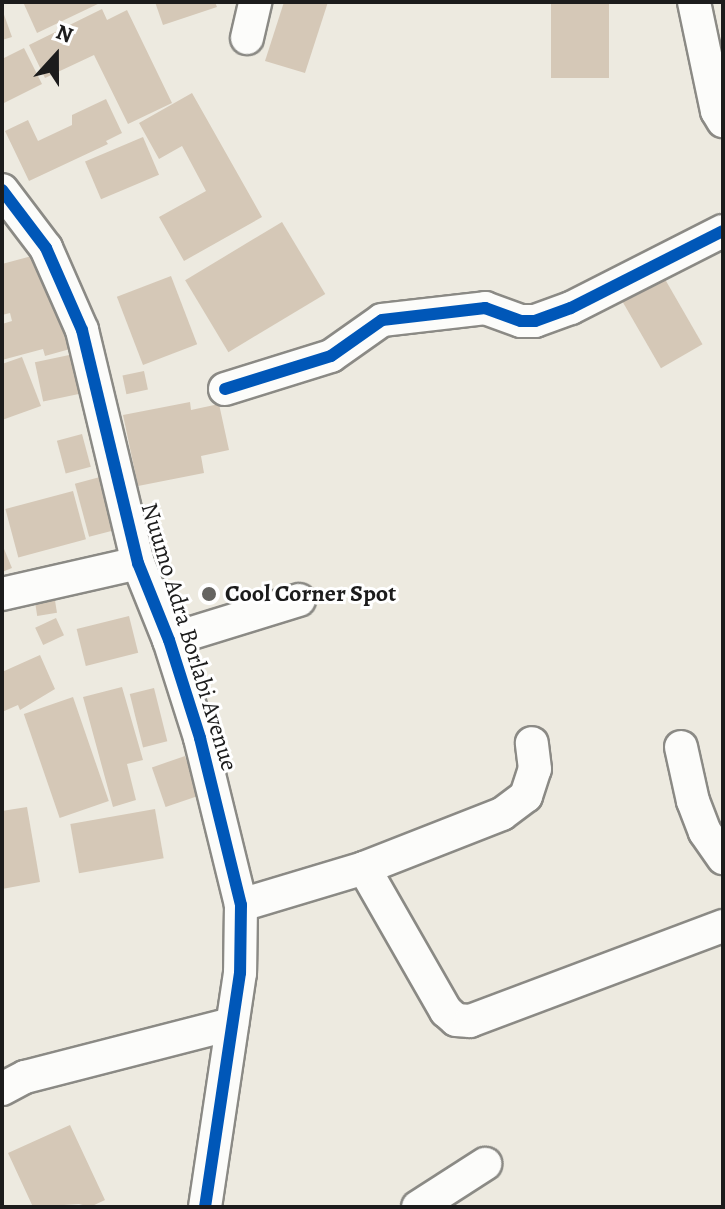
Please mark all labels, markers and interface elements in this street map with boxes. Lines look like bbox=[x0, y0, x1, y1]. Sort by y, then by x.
north arrow bbox=[16, 16, 96, 96]
text: N bbox=[52, 17, 77, 50]
street label: Nuumo Adra Borlabi Avenue bbox=[134, 499, 244, 775]
place label: Cool Corner Spot bbox=[225, 580, 396, 608]
marker: Cool Corner Spot bbox=[200, 585, 218, 603]

